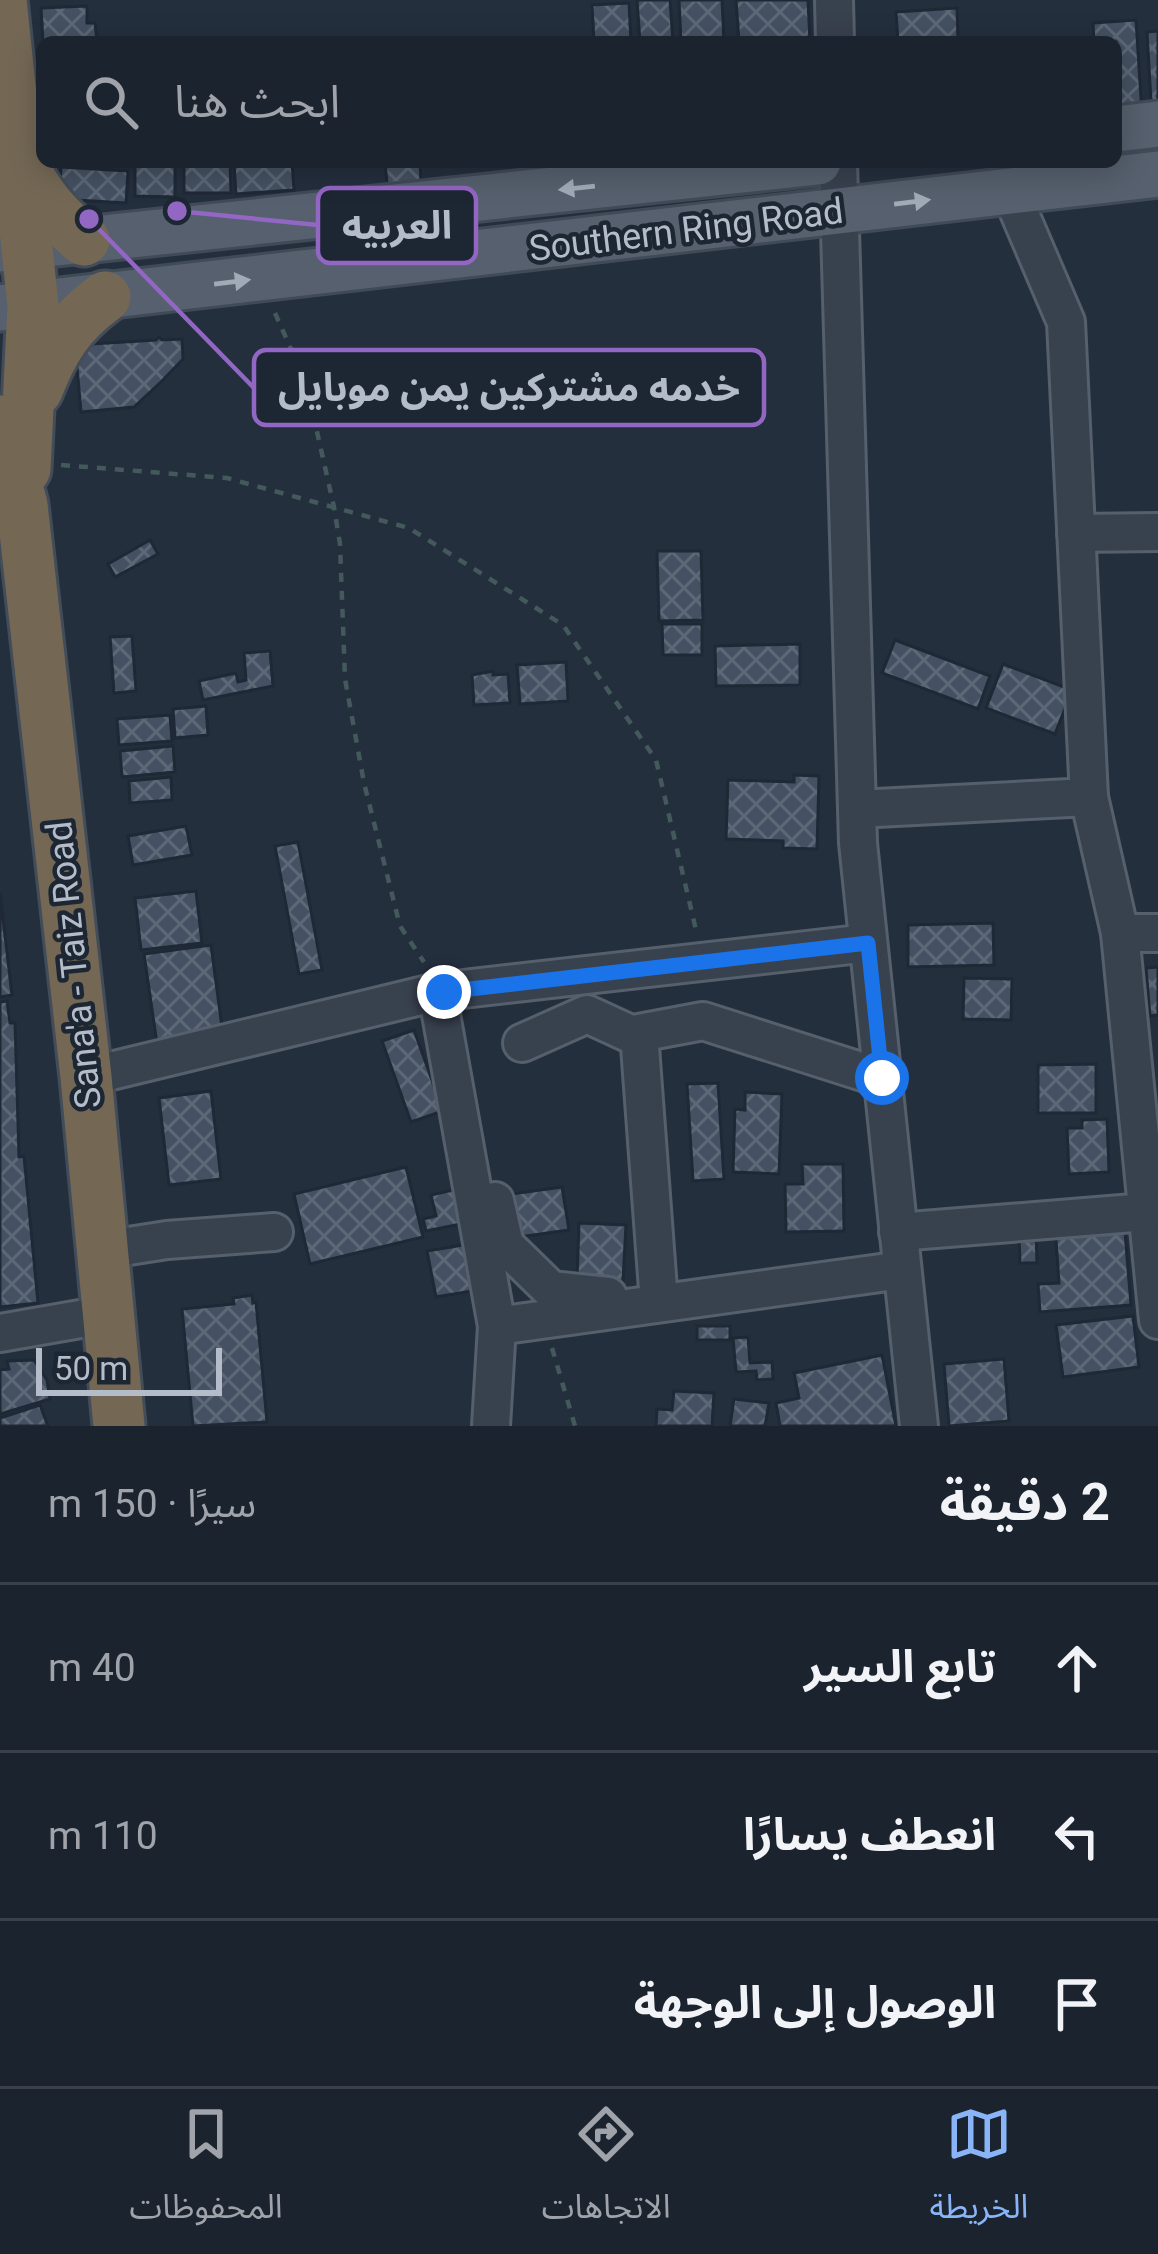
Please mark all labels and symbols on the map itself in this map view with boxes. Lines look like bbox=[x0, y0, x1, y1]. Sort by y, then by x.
one-way arrow bbox=[558, 178, 595, 197]
callout: العربيه bbox=[318, 188, 476, 263]
street label: Southern Ring Road bbox=[527, 190, 846, 270]
one-way arrow bbox=[893, 192, 931, 211]
text: العربيه bbox=[342, 203, 452, 249]
one-way arrow bbox=[214, 273, 251, 292]
callout: خدمه مشتركين يمن موبايل bbox=[254, 350, 764, 425]
text: خدمه مشتركين يمن موبايل bbox=[278, 365, 740, 411]
street label: Sana'a - Taiz Road bbox=[38, 819, 110, 1111]
route end bbox=[417, 965, 471, 1019]
route start bbox=[855, 1051, 909, 1105]
scale bar bbox=[36, 1342, 222, 1395]

